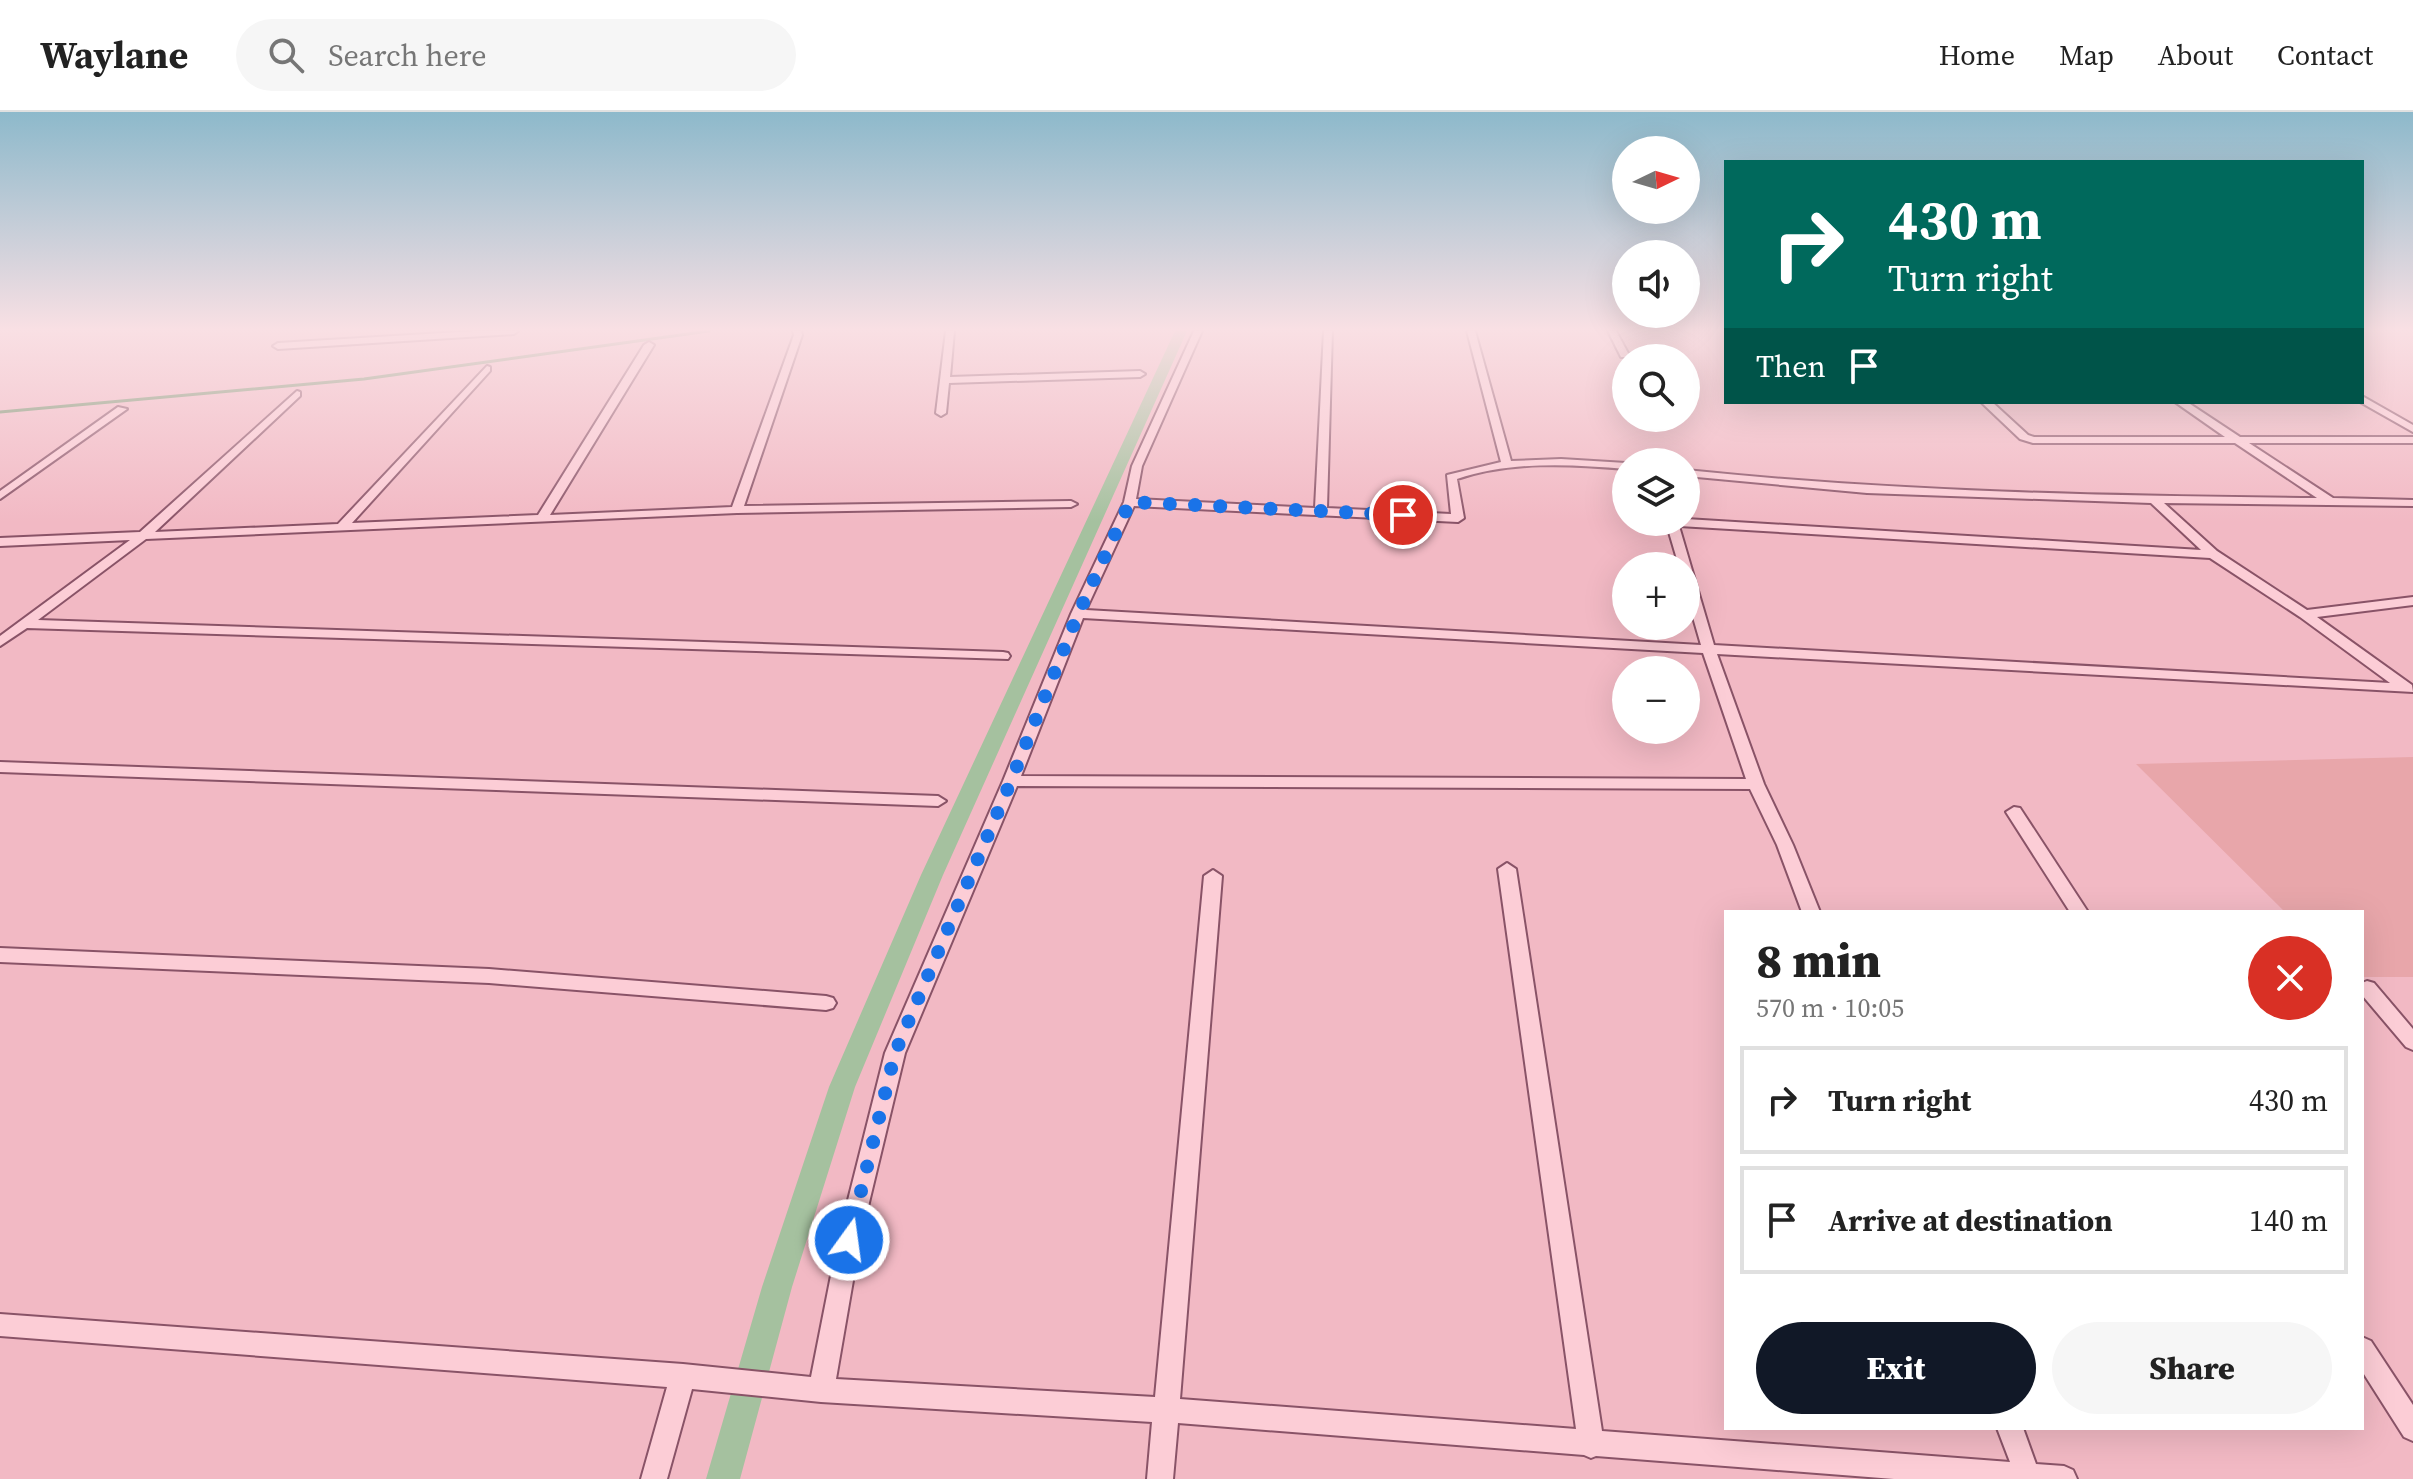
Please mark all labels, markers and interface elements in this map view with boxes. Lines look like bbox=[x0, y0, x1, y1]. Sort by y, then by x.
search box bbox=[236, 19, 796, 91]
text: Waylane bbox=[40, 29, 188, 81]
icon: search bbox=[264, 33, 308, 77]
text: Search here bbox=[328, 35, 486, 76]
text: Home bbox=[1939, 36, 2015, 74]
text: Map bbox=[2059, 36, 2114, 74]
text: About bbox=[2158, 36, 2233, 74]
text: Contact bbox=[2277, 36, 2373, 74]
north arrow bbox=[1612, 136, 1700, 224]
map controls bbox=[1612, 136, 1700, 744]
text: 430 m bbox=[1888, 181, 2042, 258]
icon: right bbox=[1756, 192, 1860, 296]
button: sound bbox=[1612, 240, 1700, 328]
text: Turn right bbox=[1888, 254, 2053, 303]
button: search bbox=[1612, 344, 1700, 432]
icon: arrive bbox=[1842, 344, 1886, 388]
text: Then bbox=[1756, 346, 1826, 387]
button: layers bbox=[1612, 448, 1700, 536]
pin bbox=[1369, 481, 1437, 549]
icon: arrive bbox=[1381, 493, 1425, 537]
button: + bbox=[1612, 552, 1700, 640]
button: − bbox=[1612, 656, 1700, 744]
text: 8 min bbox=[1756, 927, 1881, 993]
button: close bbox=[2248, 936, 2332, 1020]
text: 570 m · 10:05 bbox=[1756, 990, 1904, 1026]
icon: right bbox=[1760, 1078, 1804, 1122]
text: Turn right bbox=[1828, 1080, 1971, 1121]
text: 430 m bbox=[2249, 1080, 2328, 1121]
position arrow bbox=[807, 1198, 891, 1282]
icon: arrive bbox=[1760, 1198, 1804, 1242]
text: Arrive at destination bbox=[1828, 1200, 2113, 1241]
text: 140 m bbox=[2249, 1200, 2328, 1241]
button: Exit bbox=[1756, 1322, 2036, 1414]
button: Share bbox=[2052, 1322, 2332, 1414]

